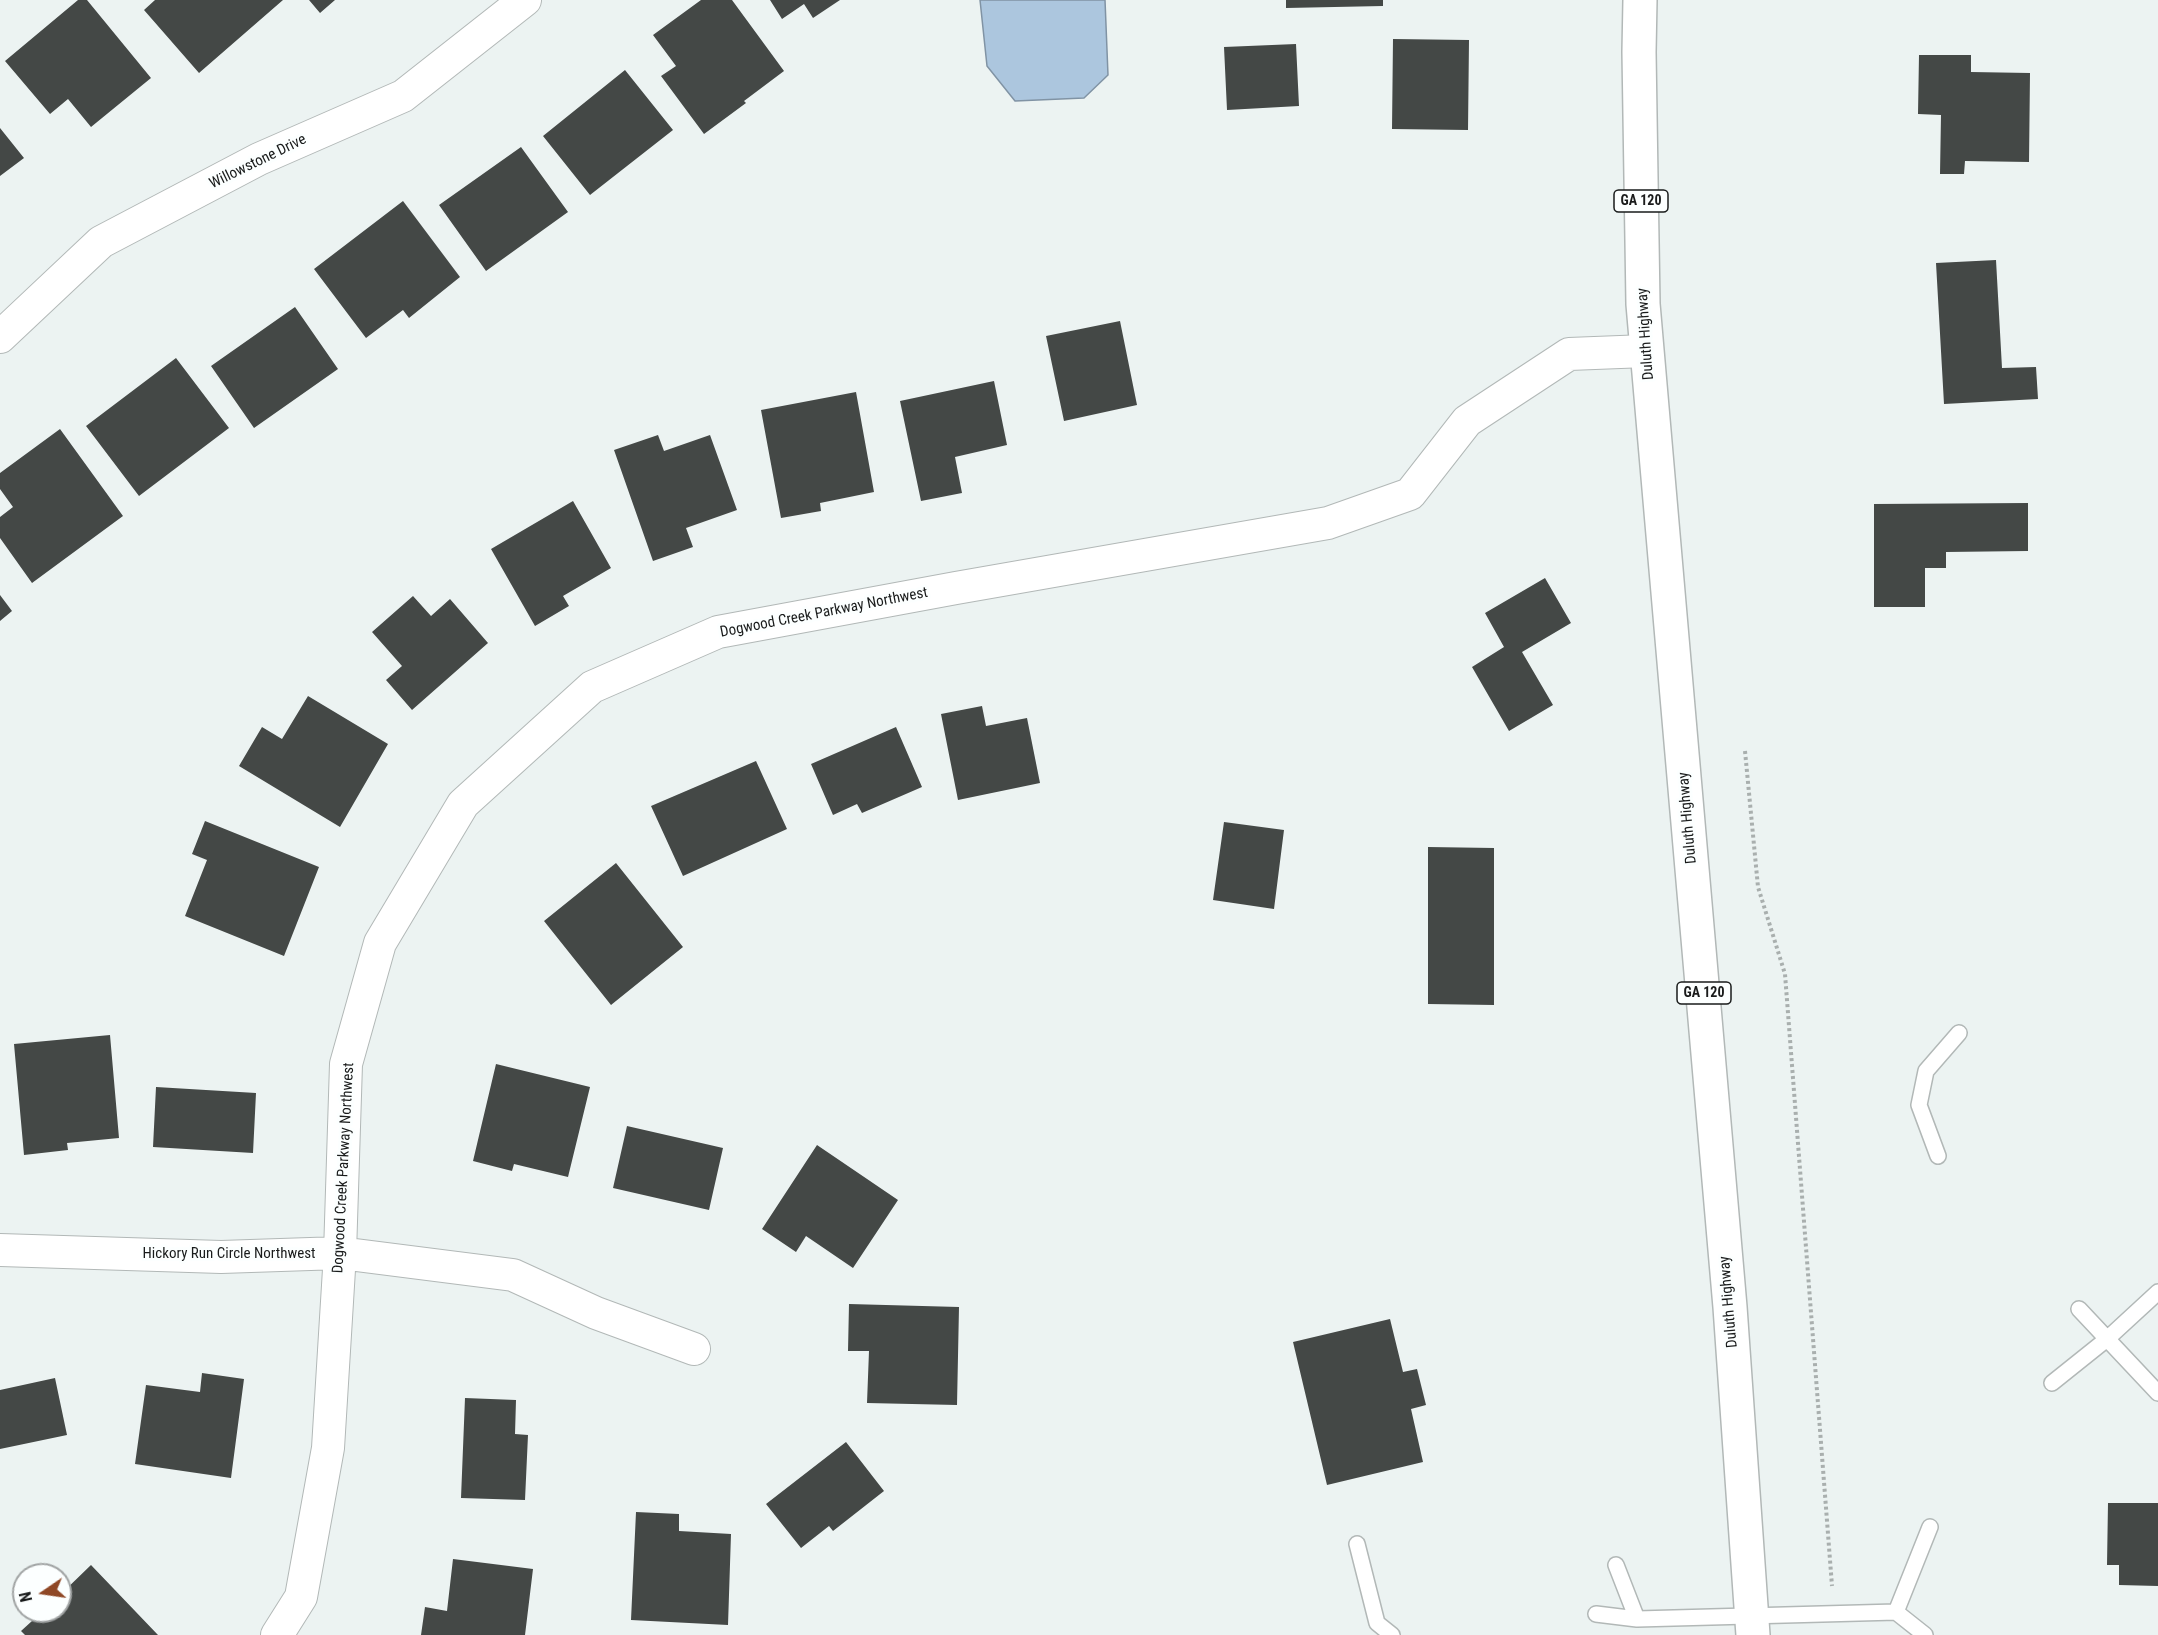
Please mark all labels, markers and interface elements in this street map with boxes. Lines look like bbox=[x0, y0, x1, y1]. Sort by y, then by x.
street label: Willowstone Drive bbox=[207, 131, 309, 193]
road number: GA 120 bbox=[1614, 190, 1668, 212]
street label: Duluth Highway bbox=[1634, 287, 1658, 381]
street label: Dogwood Creek Parkway Northwest bbox=[719, 584, 929, 642]
street label: Duluth Highway bbox=[1675, 771, 1701, 865]
road number: GA 120 bbox=[1677, 982, 1731, 1004]
street label: Dogwood Creek Parkway Northwest bbox=[329, 1062, 359, 1274]
street label: Hickory Run Circle Northwest bbox=[143, 1245, 315, 1263]
street label: Duluth Highway bbox=[1716, 1255, 1742, 1349]
north arrow bbox=[12, 1563, 72, 1623]
text: N bbox=[16, 1590, 36, 1604]

